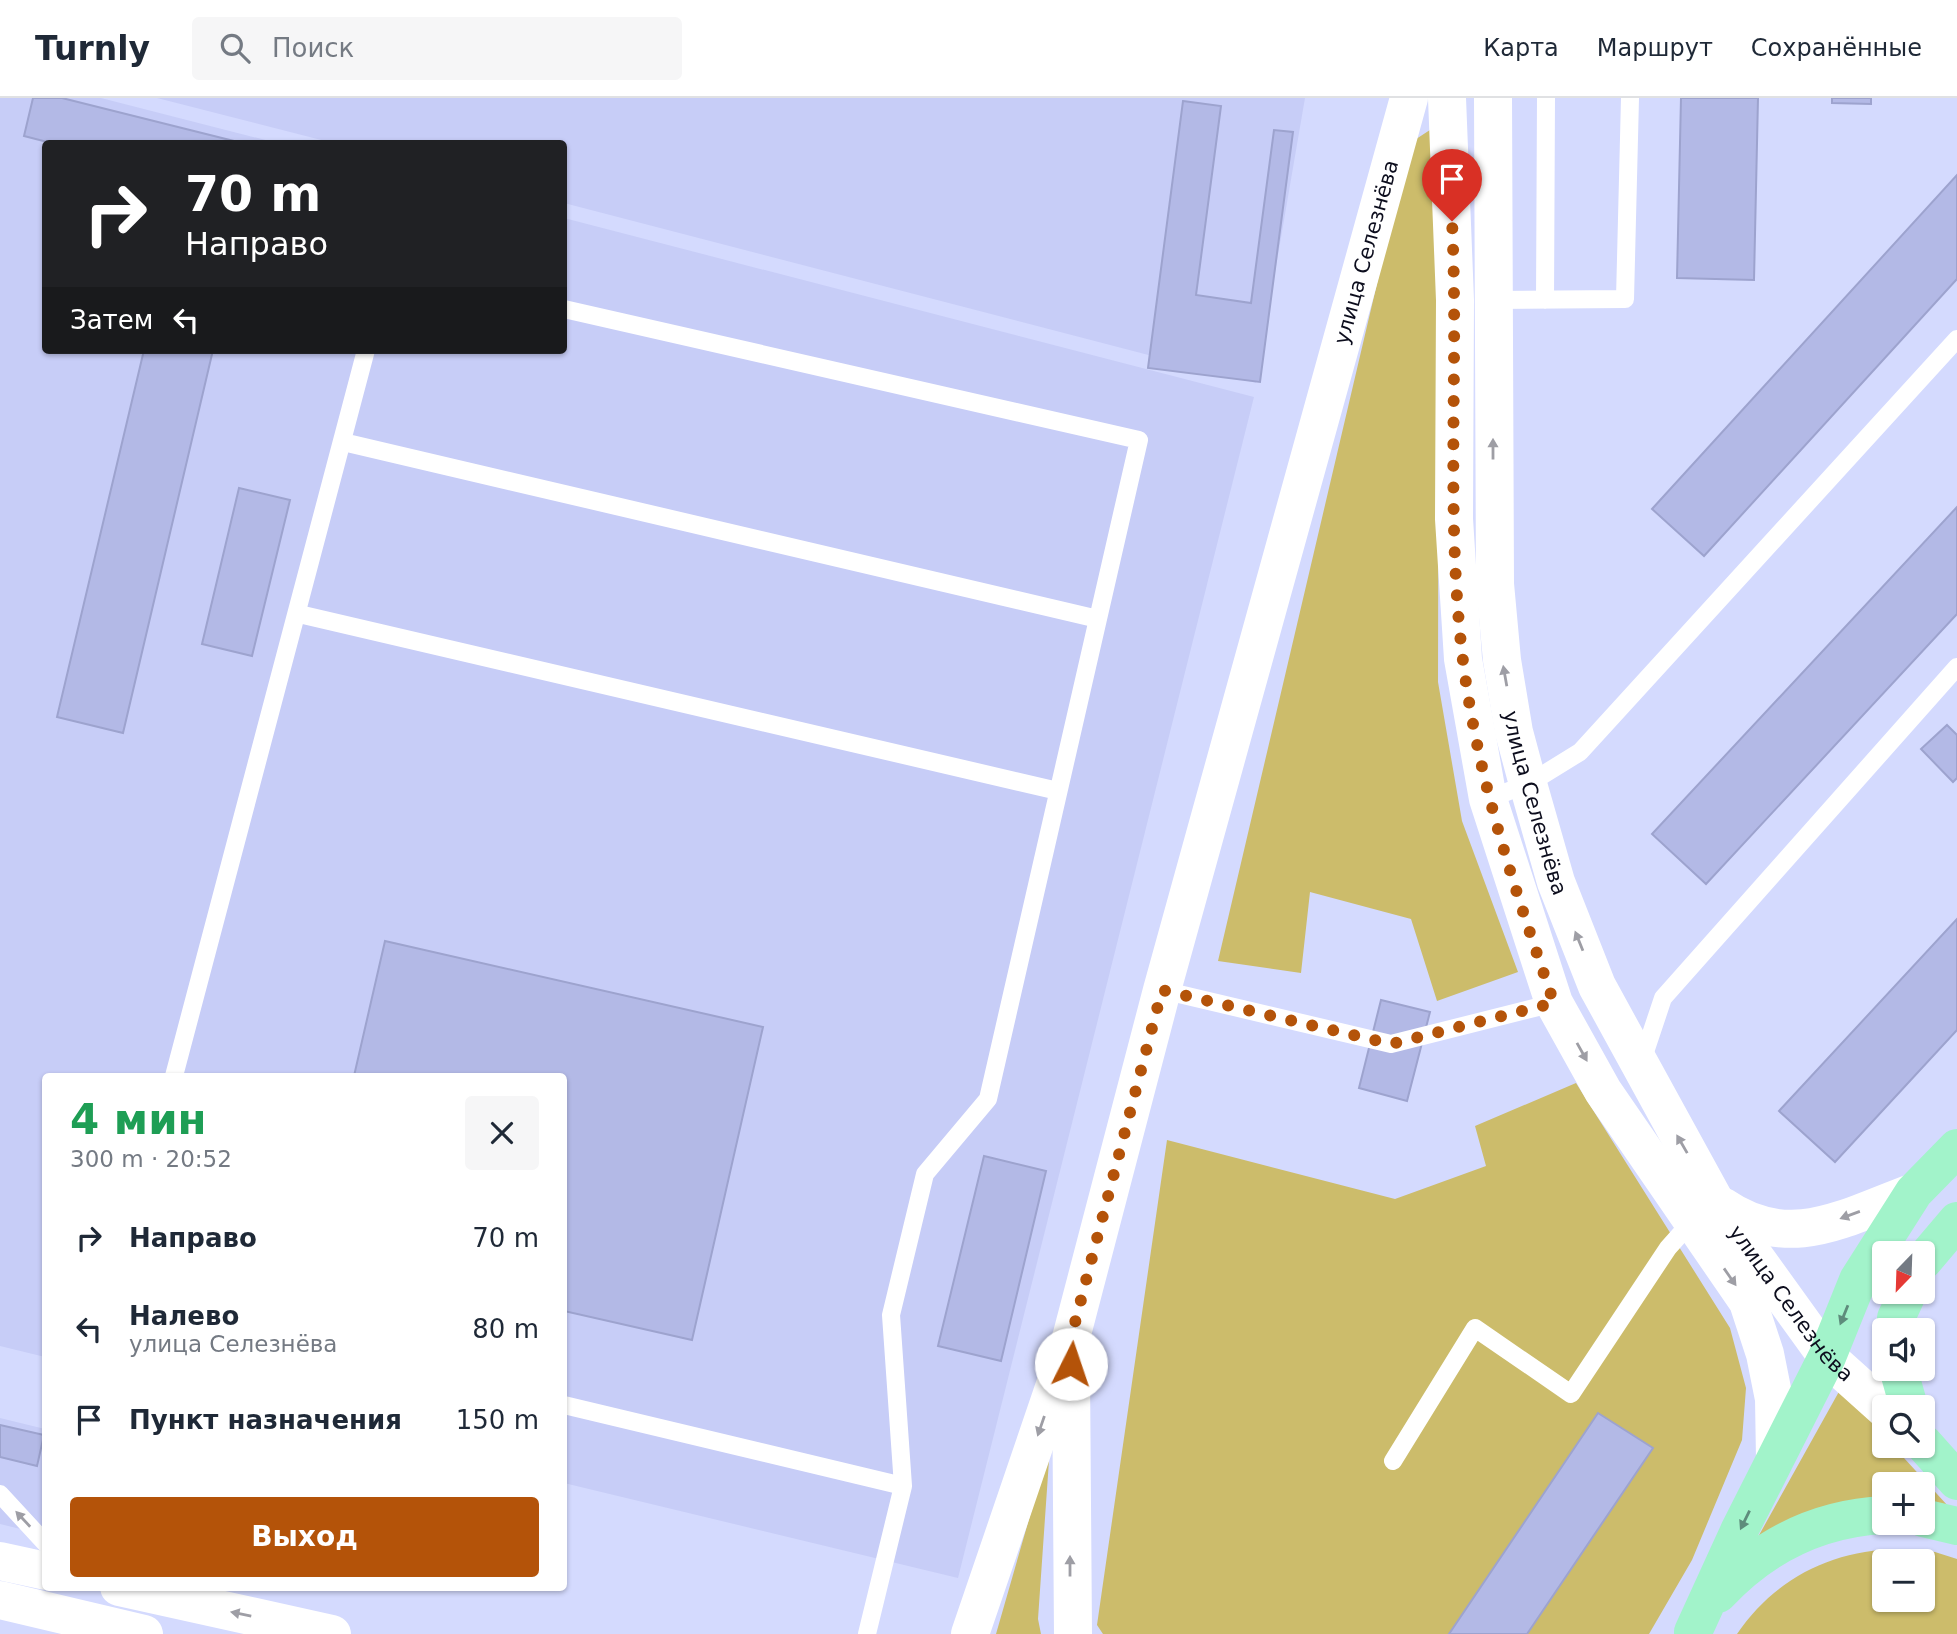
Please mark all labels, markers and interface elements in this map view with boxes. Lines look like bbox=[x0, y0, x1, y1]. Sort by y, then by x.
search box bbox=[192, 17, 682, 80]
text: Turnly bbox=[35, 29, 150, 68]
icon: search bbox=[216, 29, 254, 67]
text: Поиск bbox=[272, 33, 354, 63]
text: Карта bbox=[1483, 34, 1559, 62]
text: Маршрут bbox=[1597, 34, 1713, 62]
text: Сохранённые bbox=[1751, 34, 1922, 62]
pin bbox=[1422, 149, 1482, 221]
street label: улица Селезнёва bbox=[1329, 157, 1403, 347]
icon: arrive bbox=[1433, 160, 1471, 198]
text: 70 m bbox=[185, 166, 321, 223]
icon: right bbox=[70, 168, 161, 259]
text: Направо bbox=[185, 225, 328, 263]
icon: left bbox=[167, 301, 205, 339]
text: Затем bbox=[70, 305, 153, 335]
one-way arrow bbox=[1487, 438, 1499, 460]
one-way arrow bbox=[1499, 665, 1510, 687]
street label: улица Селезнёва bbox=[1499, 709, 1572, 899]
one-way arrow bbox=[1574, 931, 1585, 952]
one-way arrow bbox=[1576, 1043, 1588, 1062]
text: 4 мин bbox=[70, 1095, 207, 1144]
button: close bbox=[465, 1096, 539, 1170]
one-way arrow bbox=[1676, 1134, 1688, 1154]
text: 300 m · 20:52 bbox=[70, 1146, 232, 1172]
one-way arrow bbox=[1839, 1210, 1860, 1221]
icon: right bbox=[70, 1219, 108, 1257]
street label: улица Селезнёва bbox=[1724, 1221, 1858, 1387]
text: Направо bbox=[129, 1223, 257, 1253]
text: 70 m bbox=[472, 1223, 539, 1253]
north arrow bbox=[1872, 1241, 1936, 1304]
map controls bbox=[1872, 1241, 1935, 1612]
one-way arrow bbox=[1723, 1268, 1737, 1286]
text: Налево bbox=[129, 1301, 239, 1331]
one-way arrow bbox=[1838, 1305, 1850, 1325]
icon: left bbox=[70, 1310, 108, 1348]
text: 80 m bbox=[472, 1314, 539, 1344]
button: sound bbox=[1872, 1318, 1935, 1381]
position arrow bbox=[1034, 1327, 1108, 1401]
text: улица Селезнёва bbox=[129, 1331, 337, 1357]
button: search bbox=[1872, 1395, 1935, 1458]
icon: arrive bbox=[70, 1401, 108, 1439]
text: Пункт назначения bbox=[129, 1405, 402, 1435]
text: 150 m bbox=[456, 1405, 539, 1435]
one-way arrow bbox=[1035, 1416, 1046, 1437]
button: + bbox=[1872, 1472, 1935, 1535]
button: Выход bbox=[70, 1497, 539, 1577]
one-way arrow bbox=[15, 1510, 31, 1528]
one-way arrow bbox=[1739, 1510, 1750, 1530]
button: − bbox=[1872, 1549, 1935, 1612]
one-way arrow bbox=[1064, 1555, 1076, 1577]
one-way arrow bbox=[230, 1608, 252, 1619]

